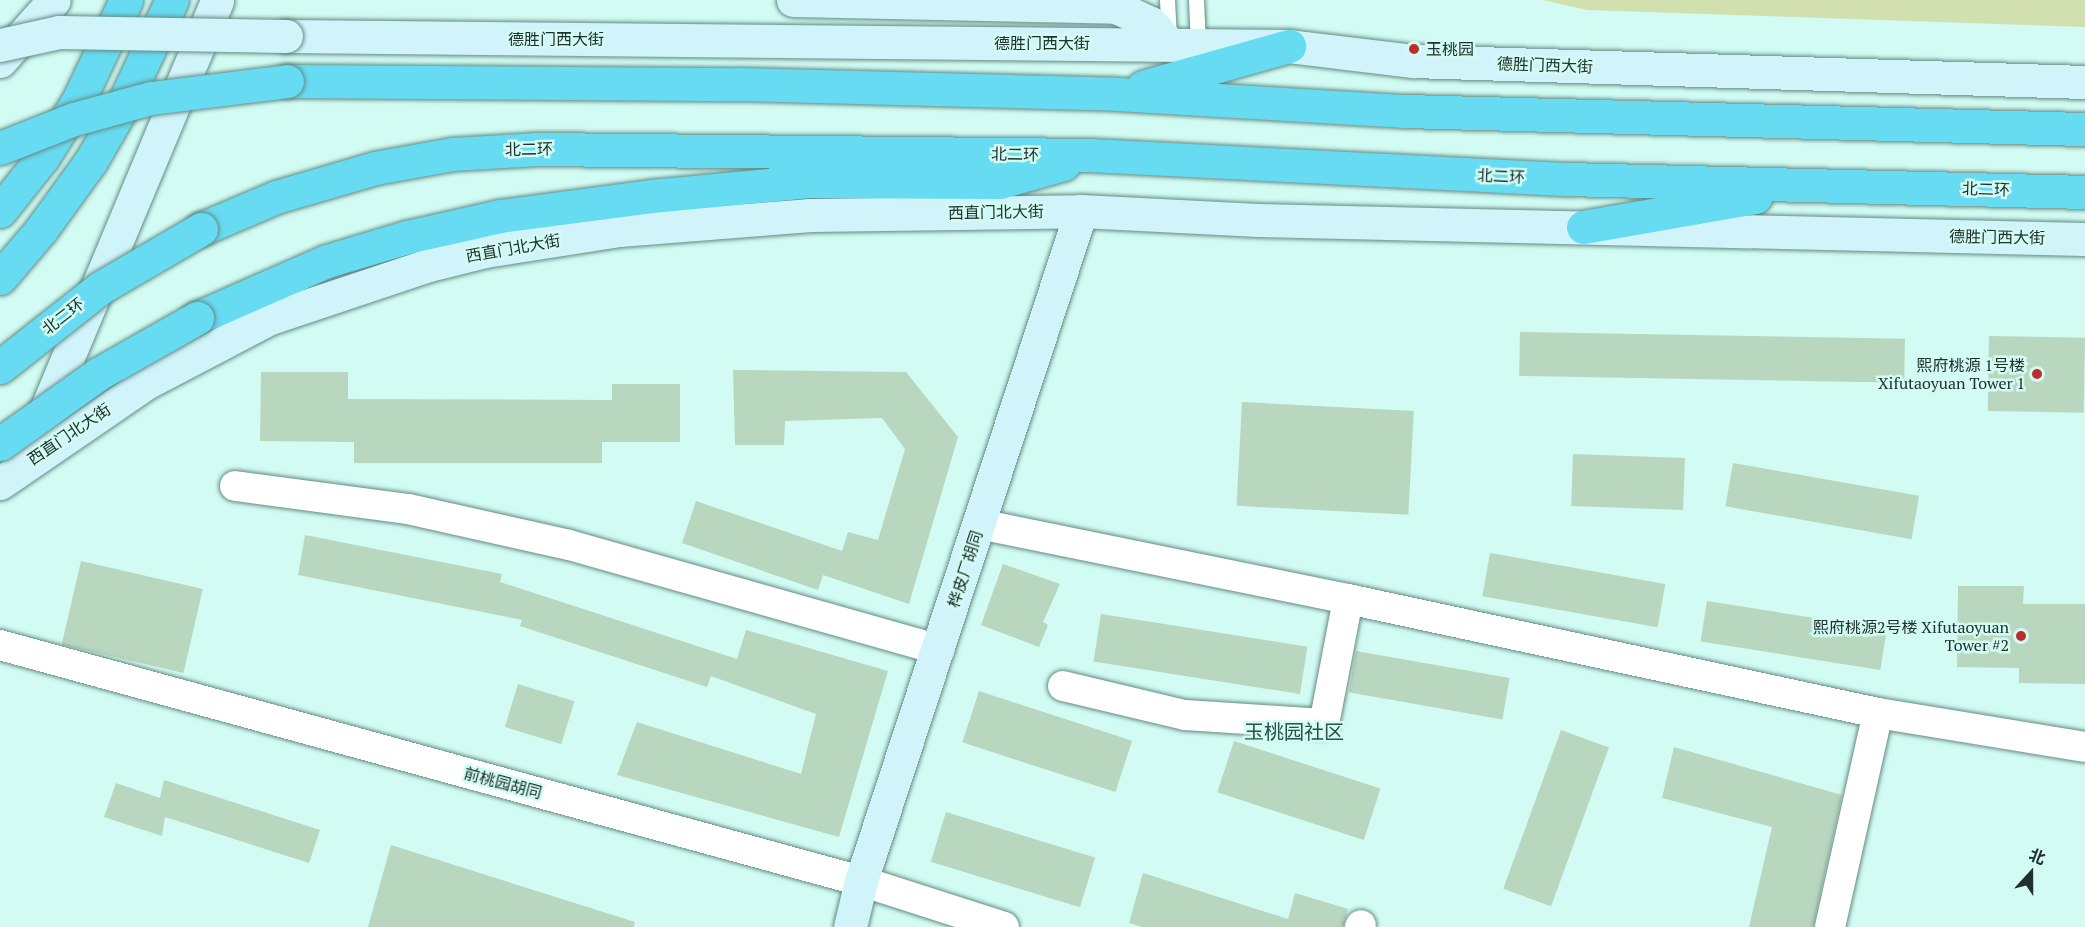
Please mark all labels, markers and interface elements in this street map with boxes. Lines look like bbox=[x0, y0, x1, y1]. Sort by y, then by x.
street label: 德胜门西大街 bbox=[508, 29, 604, 49]
street label: 德胜门西大街 bbox=[994, 33, 1090, 53]
place label: 玉桃园 bbox=[1426, 39, 1474, 59]
marker: 玉桃园 bbox=[1407, 42, 1421, 56]
street label: 德胜门西大街 bbox=[1497, 54, 1593, 76]
street label: 北二环 bbox=[505, 139, 553, 159]
street label: 北二环 bbox=[991, 144, 1039, 164]
street label: 北二环 bbox=[1477, 165, 1525, 187]
street label: 北二环 bbox=[1962, 179, 2010, 199]
street label: 西直门北大街 bbox=[948, 202, 1044, 222]
street label: 德胜门西大街 bbox=[1949, 227, 2045, 247]
street label: 西直门北大街 bbox=[464, 230, 562, 266]
street label: 北二环 bbox=[38, 294, 88, 338]
place label: 熙府桃源 1号楼 Xifutaoyuan Tower 1 bbox=[1878, 355, 2025, 393]
marker: 熙府桃源 1号楼 Xifutaoyuan Tower 1 bbox=[2030, 367, 2044, 381]
street label: 西直门北大街 bbox=[24, 399, 114, 469]
street label: 桦皮厂胡同 bbox=[944, 528, 986, 610]
place label: 熙府桃源2号楼 Xifutaoyuan Tower #2 bbox=[1813, 617, 2009, 655]
marker: 熙府桃源2号楼 Xifutaoyuan Tower #2 bbox=[2014, 629, 2028, 643]
district label: 玉桃园社区 bbox=[1244, 719, 1344, 743]
street label: 前桃园胡同 bbox=[462, 763, 544, 803]
north arrow bbox=[2001, 843, 2061, 903]
text: 北 bbox=[2026, 843, 2049, 869]

